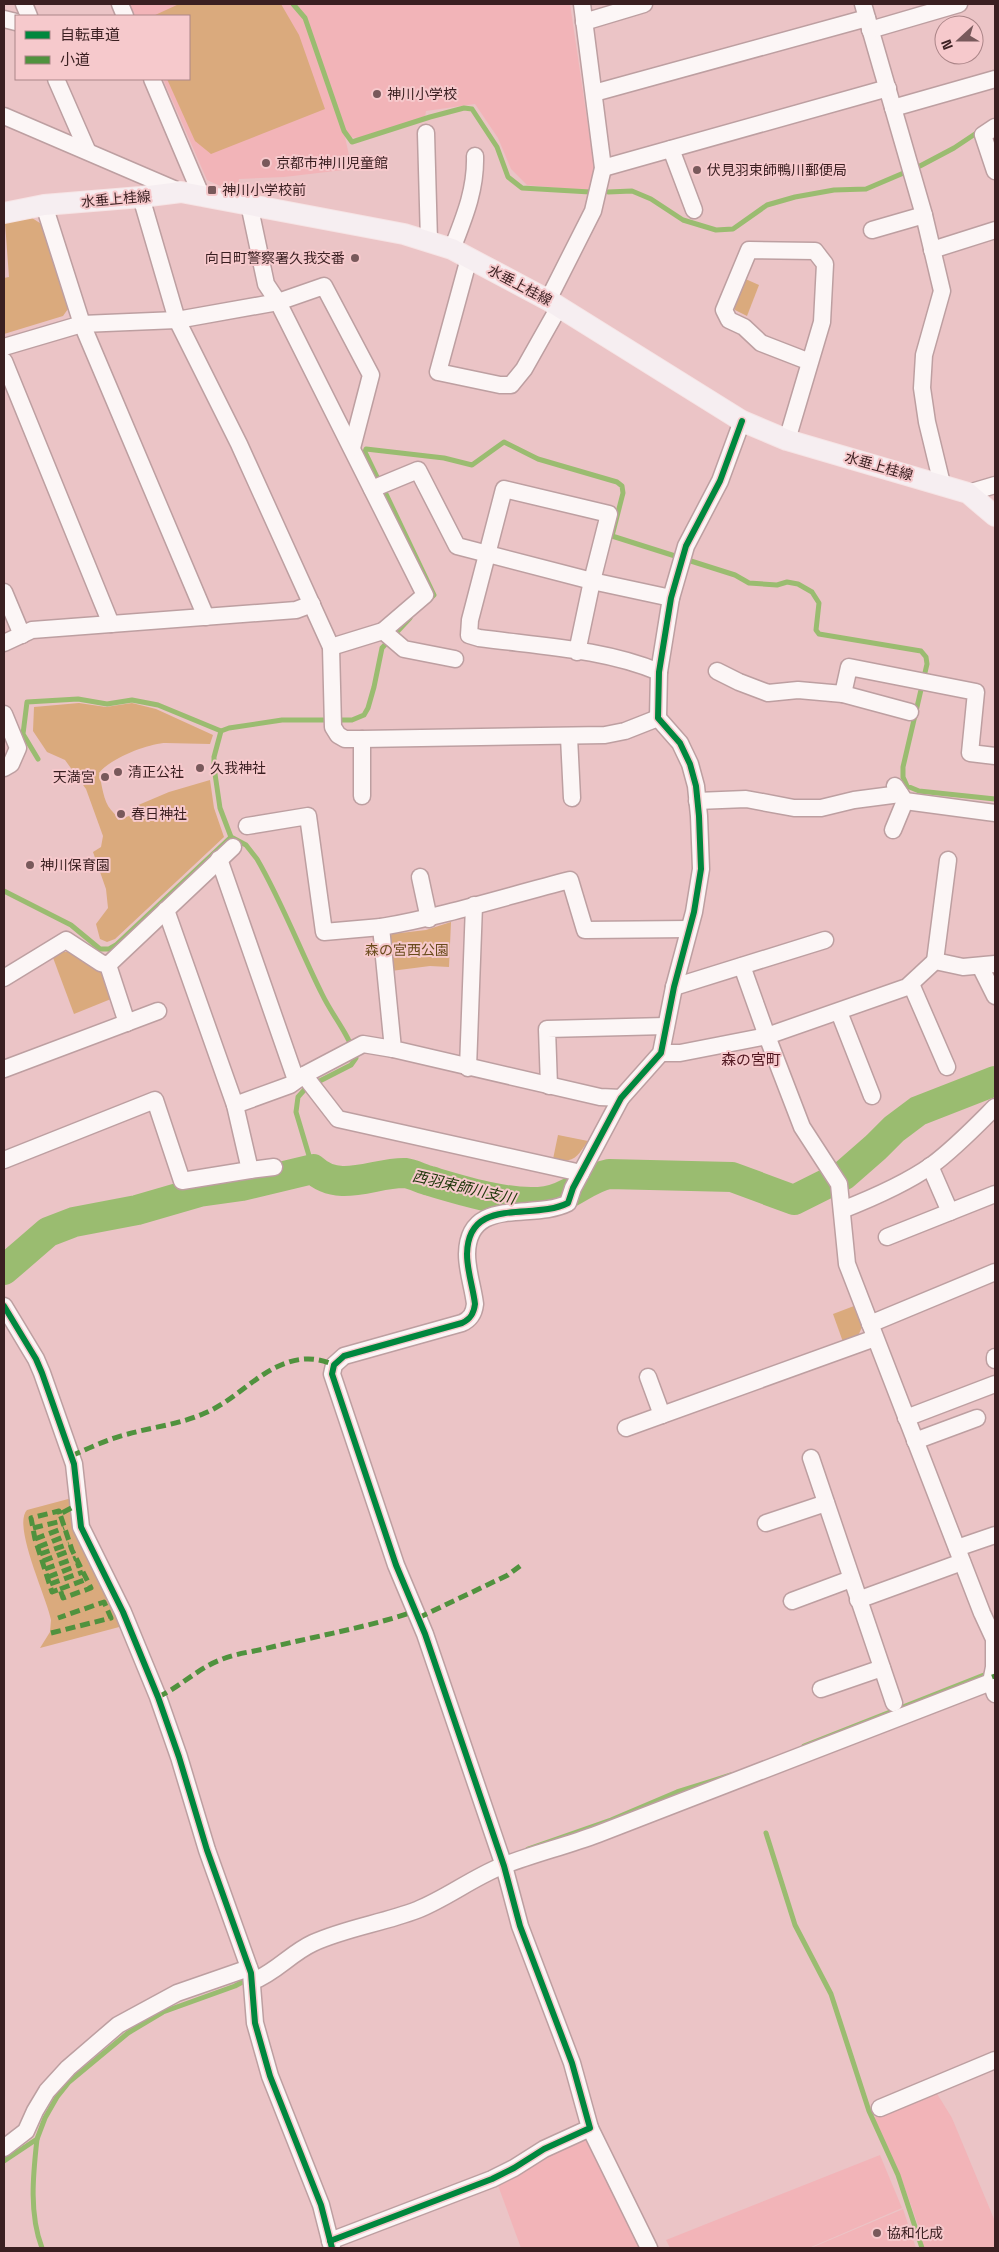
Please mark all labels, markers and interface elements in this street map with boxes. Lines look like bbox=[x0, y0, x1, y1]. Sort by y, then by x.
legend bbox=[15, 15, 190, 80]
north arrow bbox=[934, 15, 984, 65]
text: 自転車道 bbox=[60, 25, 120, 44]
text: N bbox=[937, 37, 957, 52]
text: 小道 bbox=[60, 50, 90, 69]
place label: 神川小学校 bbox=[387, 85, 457, 103]
marker: 神川小学校 bbox=[371, 88, 383, 100]
place label: 京都市神川児童館 bbox=[276, 154, 388, 172]
marker: 京都市神川児童館 bbox=[260, 157, 272, 169]
place label: 伏見羽束師鴨川郵便局 bbox=[707, 161, 847, 179]
marker: 伏見羽束師鴨川郵便局 bbox=[691, 164, 703, 176]
place label: 神川小学校前 bbox=[222, 181, 306, 199]
marker: 神川小学校前 bbox=[206, 184, 218, 196]
street label: 水垂上桂線 bbox=[80, 187, 152, 211]
place label: 向日町警察署久我交番 bbox=[205, 249, 345, 267]
marker: 向日町警察署久我交番 bbox=[349, 252, 361, 264]
street label: 水垂上桂線 bbox=[485, 261, 555, 309]
street label: 水垂上桂線 bbox=[843, 448, 915, 484]
place label: 久我神社 bbox=[210, 759, 266, 777]
marker: 久我神社 bbox=[194, 762, 206, 774]
place label: 清正公社 bbox=[128, 763, 184, 781]
marker: 清正公社 bbox=[112, 766, 124, 778]
place label: 天満宮 bbox=[53, 768, 95, 786]
marker: 天満宮 bbox=[99, 771, 111, 783]
place label: 春日神社 bbox=[131, 805, 187, 823]
marker: 春日神社 bbox=[115, 808, 127, 820]
place label: 神川保育園 bbox=[40, 856, 110, 874]
marker: 神川保育園 bbox=[24, 859, 36, 871]
park label: 森の宮西公園 bbox=[365, 941, 449, 959]
district label: 森の宮町 bbox=[721, 1050, 781, 1069]
water label: 西羽束師川支川 bbox=[411, 1166, 519, 1209]
place label: 協和化成 bbox=[887, 2224, 943, 2242]
marker: 協和化成 bbox=[871, 2227, 883, 2239]

